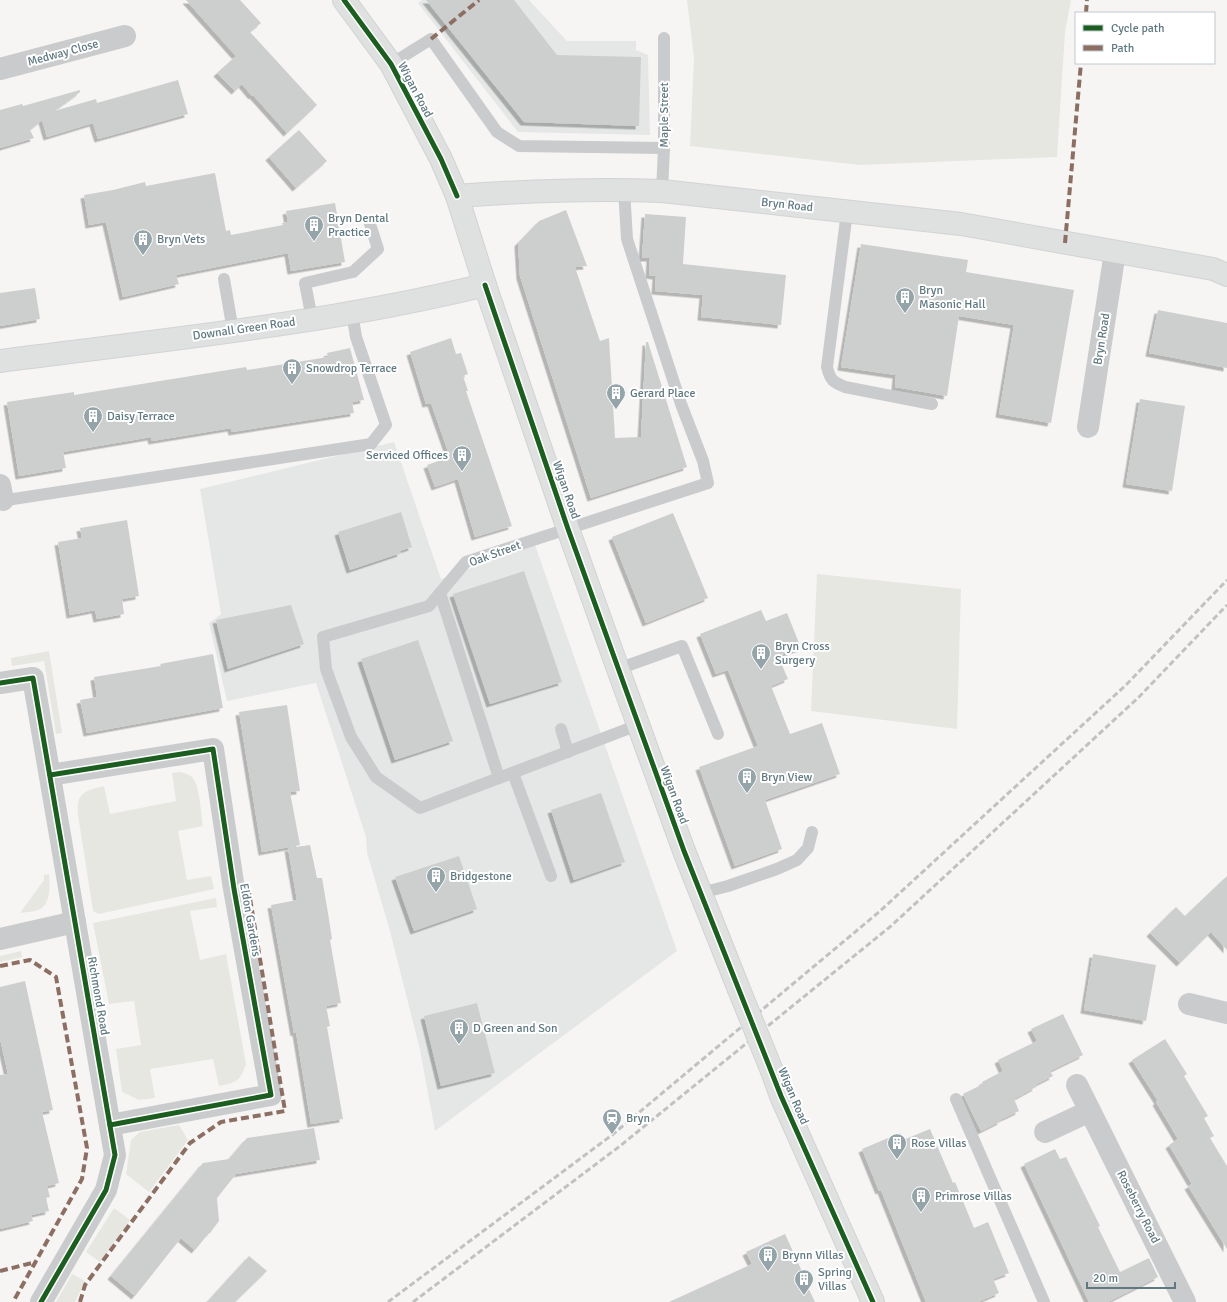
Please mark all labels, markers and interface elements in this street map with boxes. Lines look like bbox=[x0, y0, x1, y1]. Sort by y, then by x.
legend bbox=[1075, 12, 1215, 64]
text: Cycle path bbox=[1111, 21, 1164, 36]
street label: Medway Close bbox=[26, 36, 100, 70]
text: Path bbox=[1111, 41, 1134, 56]
street label: Wigan Road bbox=[394, 60, 436, 120]
street label: Maple Street bbox=[657, 82, 672, 148]
street label: Bryn Road bbox=[760, 195, 814, 215]
place label: Bryn Dental Practice bbox=[328, 211, 389, 240]
building icon: Bryn Dental Practice bbox=[303, 214, 325, 242]
building icon: Bryn Vets bbox=[132, 228, 154, 256]
place label: Bryn Vets bbox=[157, 232, 205, 247]
place label: Bryn Masonic Hall bbox=[919, 283, 986, 312]
building icon: Bryn Masonic Hall bbox=[894, 286, 916, 314]
street label: Bryn Road bbox=[1091, 312, 1113, 366]
street label: Downall Green Road bbox=[192, 314, 296, 344]
building icon: Snowdrop Terrace bbox=[281, 357, 303, 385]
place label: Snowdrop Terrace bbox=[306, 361, 397, 376]
building icon: Gerard Place bbox=[605, 382, 627, 410]
place label: Gerard Place bbox=[630, 386, 695, 401]
building icon: Daisy Terrace bbox=[82, 405, 104, 433]
place label: Daisy Terrace bbox=[107, 409, 175, 424]
building icon: Serviced Offices bbox=[451, 444, 473, 472]
place label: Serviced Offices bbox=[366, 448, 448, 463]
street label: Wigan Road bbox=[549, 459, 583, 521]
street label: Oak Street bbox=[467, 538, 523, 570]
place label: Bryn Cross Surgery bbox=[775, 639, 830, 668]
building icon: Bryn Cross Surgery bbox=[750, 642, 772, 670]
street label: Wigan Road bbox=[657, 764, 691, 826]
building icon: Bryn View bbox=[736, 766, 758, 794]
place label: Bryn View bbox=[761, 770, 813, 785]
building icon: Bridgestone bbox=[425, 865, 447, 893]
place label: Bridgestone bbox=[450, 869, 512, 884]
street label: Eldon Gardens bbox=[236, 882, 264, 958]
street label: Richmond Road bbox=[84, 955, 112, 1037]
building icon: D Green and Son bbox=[448, 1017, 470, 1045]
place label: D Green and Son bbox=[473, 1021, 558, 1036]
street label: Wigan Road bbox=[774, 1065, 812, 1127]
station icon: Bryn bbox=[601, 1107, 623, 1135]
place label: Bryn bbox=[626, 1111, 650, 1126]
building icon: Rose Villas bbox=[886, 1132, 908, 1160]
place label: Rose Villas bbox=[911, 1136, 967, 1151]
street label: Roseberry Road bbox=[1113, 1168, 1163, 1246]
building icon: Primrose Villas bbox=[910, 1185, 932, 1213]
place label: Primrose Villas bbox=[935, 1189, 1012, 1204]
building icon: Brynn Villas bbox=[757, 1244, 779, 1272]
place label: Brynn Villas bbox=[782, 1248, 844, 1263]
scale bar bbox=[1087, 1264, 1175, 1290]
place label: Spring Villas bbox=[818, 1265, 852, 1294]
building icon: Spring Villas bbox=[793, 1268, 815, 1296]
text: 20 m bbox=[1093, 1271, 1118, 1286]

